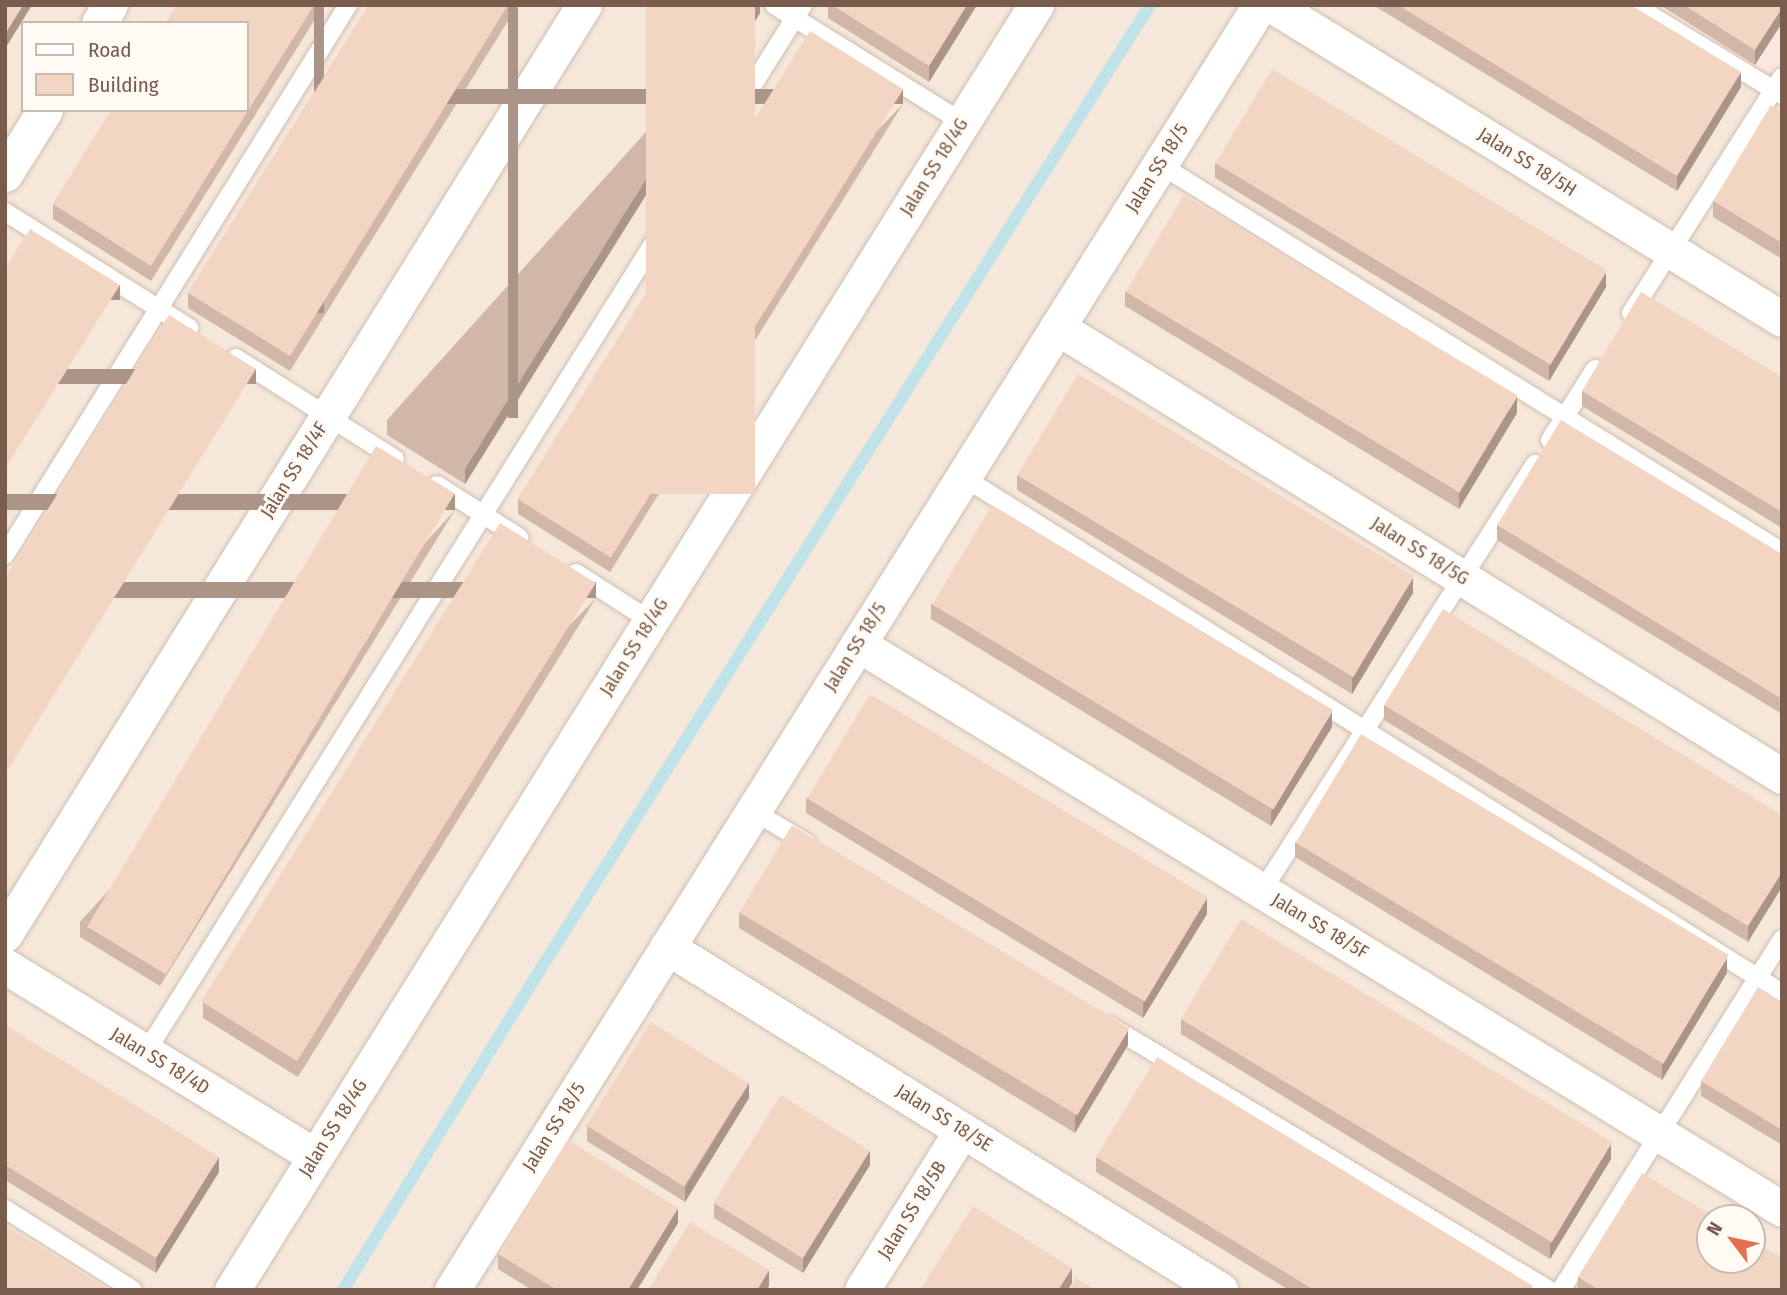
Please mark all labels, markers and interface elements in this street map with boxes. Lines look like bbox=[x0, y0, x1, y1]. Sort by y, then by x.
legend bbox=[21, 21, 248, 112]
text: Road bbox=[88, 37, 132, 63]
text: Building bbox=[88, 72, 159, 98]
street label: Jalan SS 18/4G bbox=[895, 114, 973, 220]
street label: Jalan SS 18/5 bbox=[1121, 119, 1193, 217]
street label: Jalan SS 18/5H bbox=[1474, 123, 1580, 201]
street label: Jalan SS 18/4F bbox=[256, 418, 332, 522]
street label: Jalan SS 18/5G bbox=[1367, 512, 1473, 590]
street label: Jalan SS 18/4G bbox=[595, 594, 673, 700]
street label: Jalan SS 18/5 bbox=[819, 598, 891, 696]
street label: Jalan SS 18/5F bbox=[1268, 888, 1372, 964]
street label: Jalan SS 18/4D bbox=[106, 1023, 214, 1099]
street label: Jalan SS 18/4G bbox=[294, 1075, 372, 1181]
street label: Jalan SS 18/5 bbox=[518, 1078, 590, 1176]
street label: Jalan SS 18/5E bbox=[892, 1079, 996, 1157]
street label: Jalan SS 18/5B bbox=[873, 1157, 951, 1263]
north arrow bbox=[1696, 1204, 1766, 1274]
text: N bbox=[1702, 1218, 1727, 1240]

